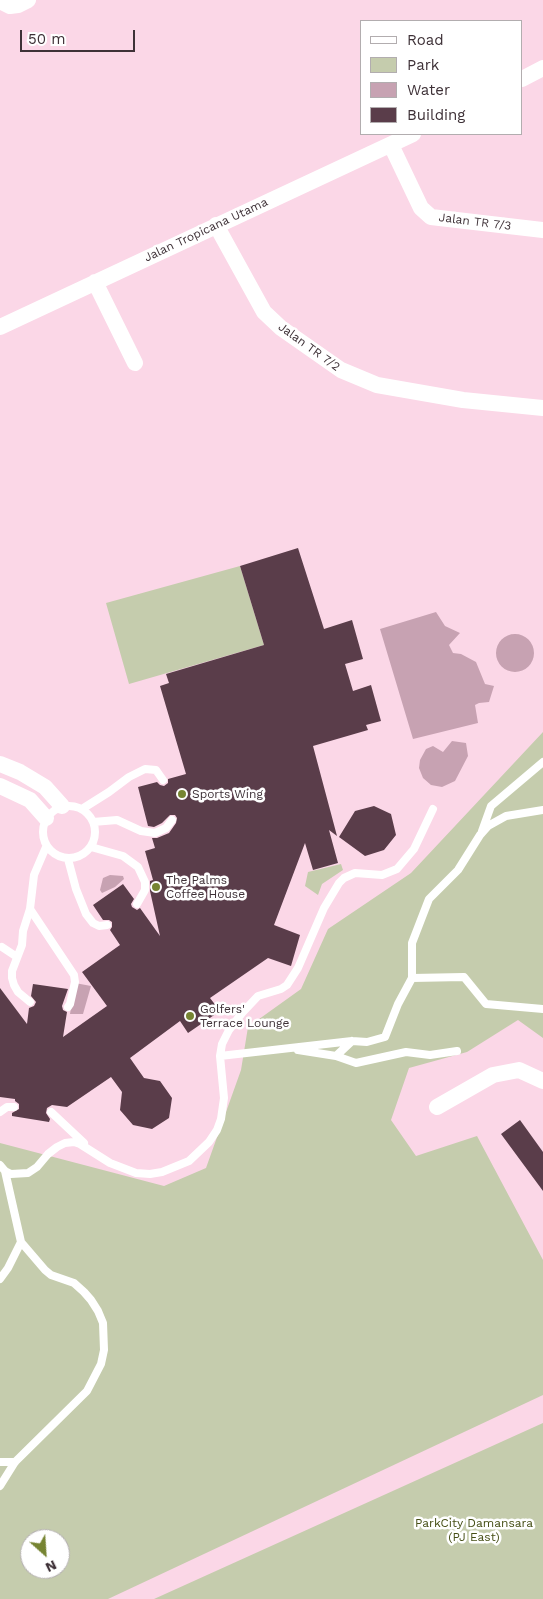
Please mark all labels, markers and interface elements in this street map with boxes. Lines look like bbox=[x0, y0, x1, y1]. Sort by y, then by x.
scale bar bbox=[22, 20, 138, 52]
legend bbox=[360, 20, 523, 135]
text: 50 m bbox=[28, 30, 65, 48]
text: Road bbox=[407, 31, 444, 49]
text: Park bbox=[407, 56, 439, 74]
text: Water bbox=[407, 81, 450, 99]
text: Building bbox=[407, 106, 465, 124]
street label: Jalan Tropicana Utama bbox=[142, 195, 270, 265]
street label: Jalan TR 7/3 bbox=[438, 210, 512, 234]
street label: Jalan TR 7/2 bbox=[275, 320, 343, 374]
place label: Sports Wing bbox=[192, 787, 263, 801]
marker: Sports Wing bbox=[176, 788, 188, 800]
place label: The Palms Coffee House bbox=[166, 873, 245, 901]
marker: The Palms Coffee House bbox=[150, 881, 162, 893]
place label: Golfers' Terrace Lounge bbox=[200, 1002, 289, 1030]
marker: Golfers' Terrace Lounge bbox=[184, 1010, 196, 1022]
park label: ParkCity Damansara (PJ East) bbox=[415, 1516, 533, 1544]
north arrow bbox=[20, 1529, 70, 1579]
text: N bbox=[43, 1557, 59, 1576]

